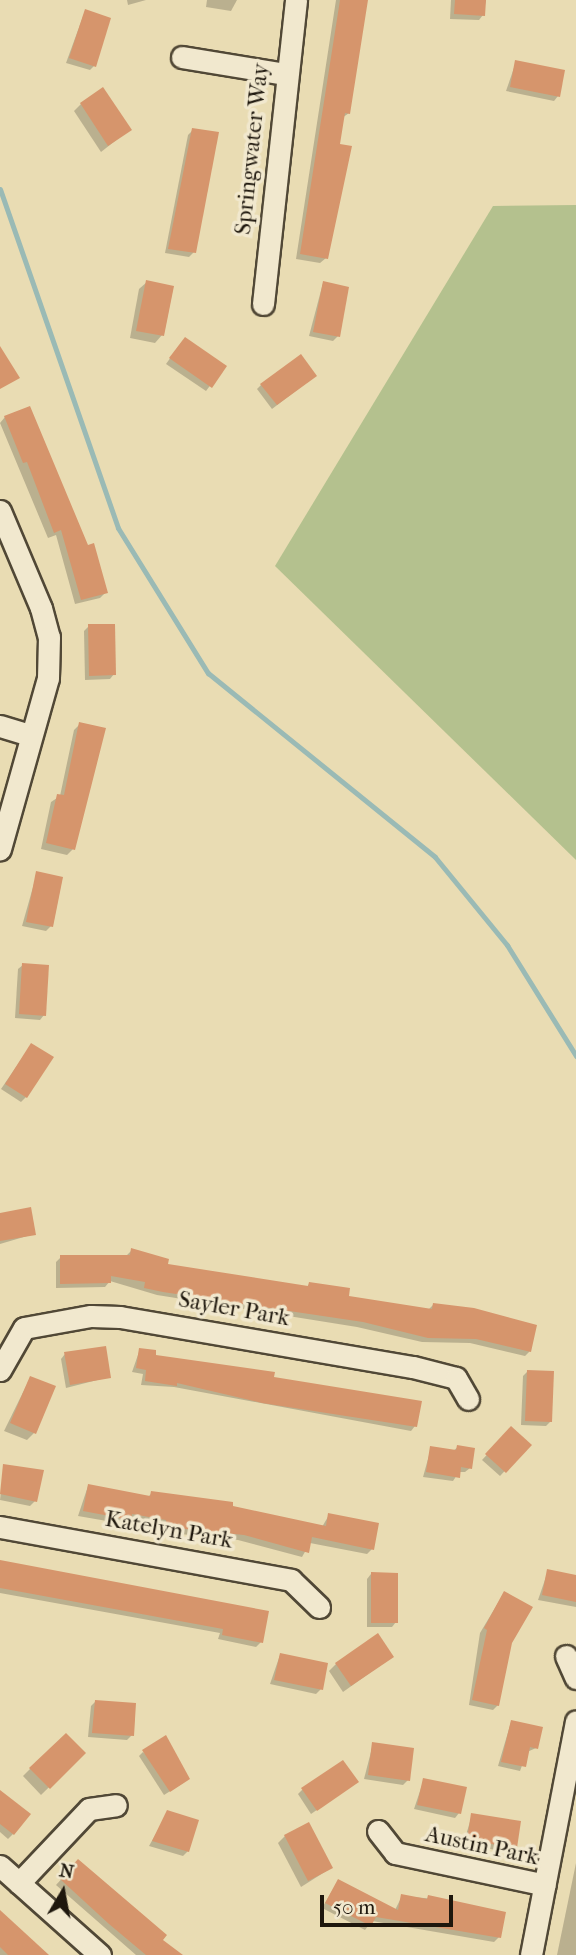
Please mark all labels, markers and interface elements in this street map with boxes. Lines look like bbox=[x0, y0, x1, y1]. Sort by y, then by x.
street label: Springwater Way bbox=[229, 62, 275, 236]
street label: Sayler Park bbox=[176, 1286, 292, 1332]
street label: Katelyn Park bbox=[103, 1505, 235, 1555]
street label: Austin Park bbox=[423, 1821, 541, 1871]
north arrow bbox=[28, 1857, 98, 1927]
text: N bbox=[58, 1859, 76, 1883]
scale bar bbox=[324, 1882, 457, 1926]
text: 50 m bbox=[333, 1895, 376, 1919]

